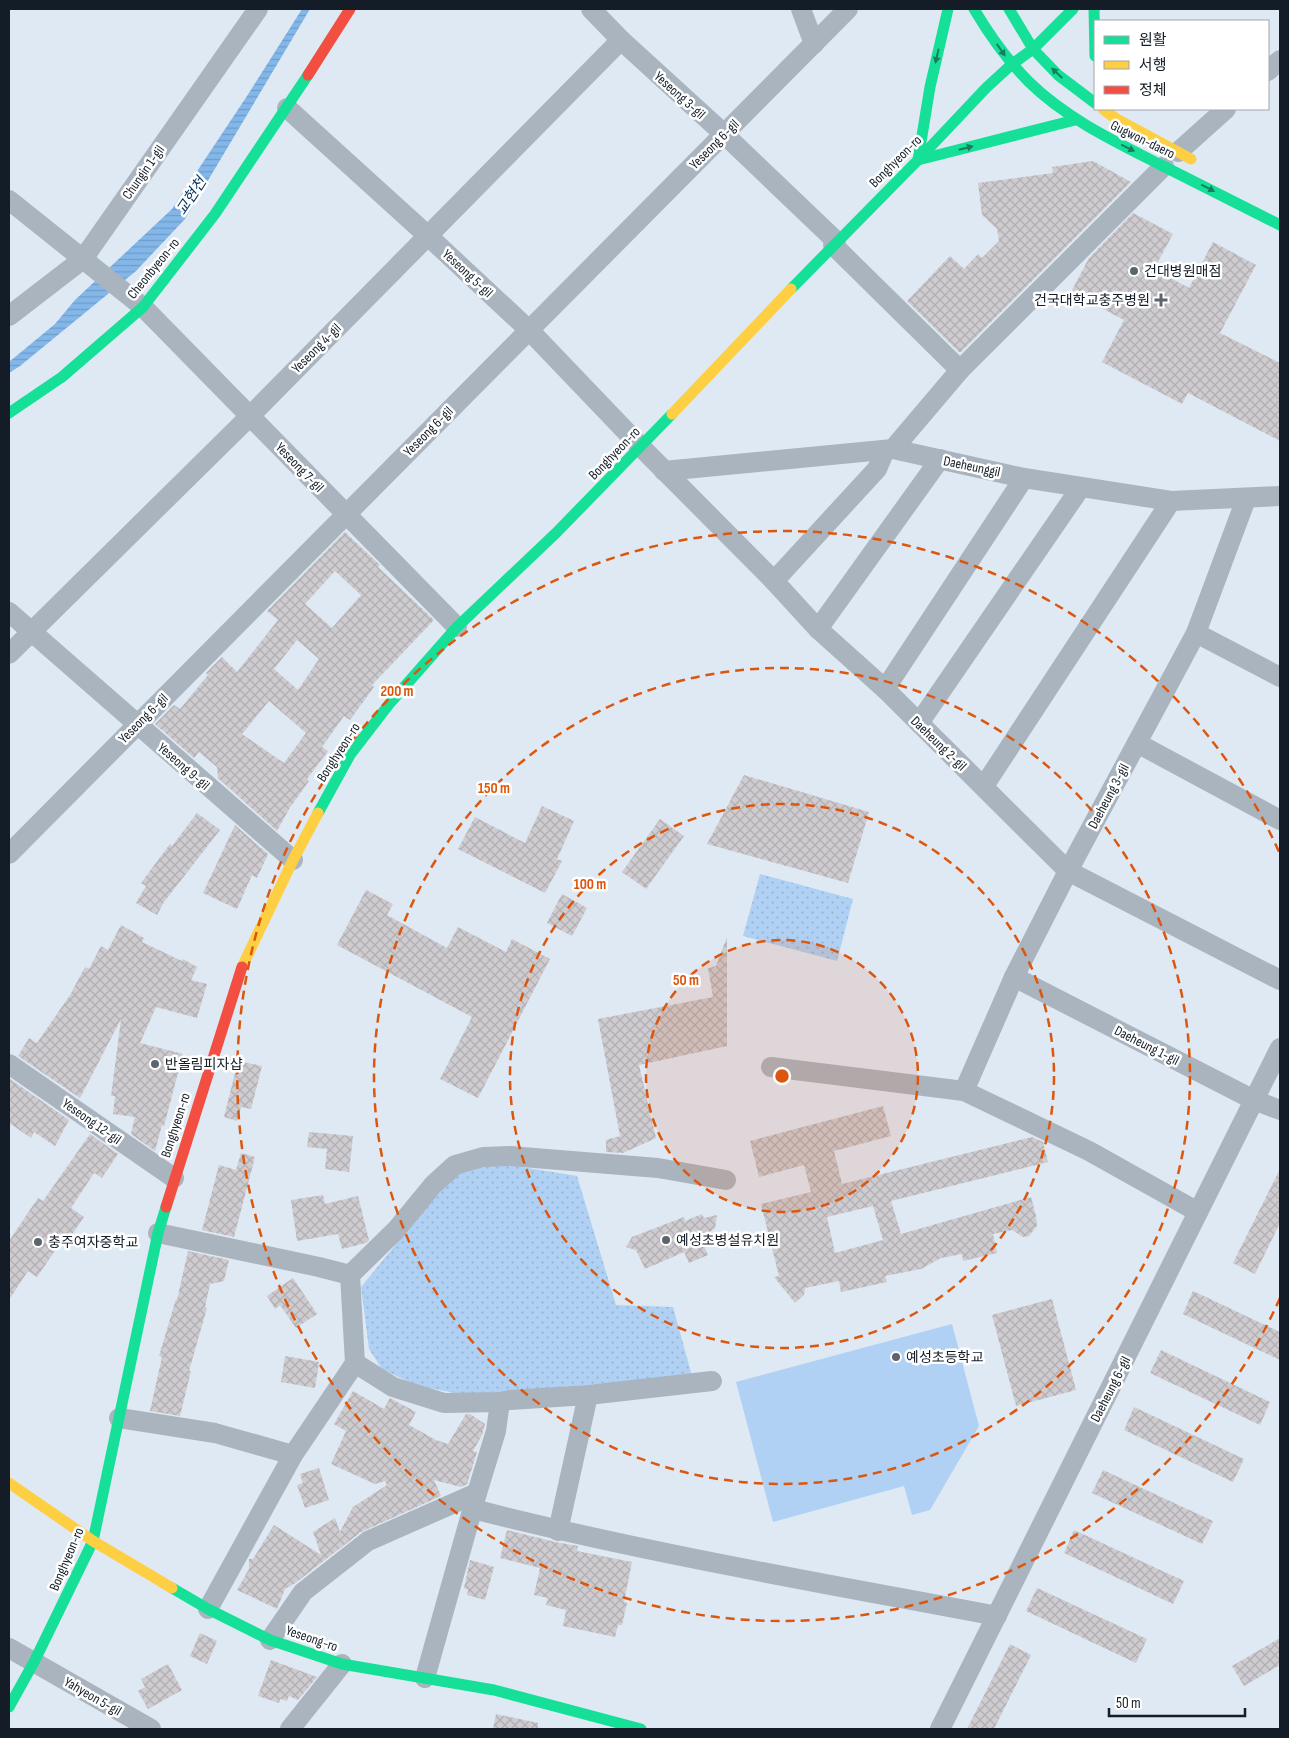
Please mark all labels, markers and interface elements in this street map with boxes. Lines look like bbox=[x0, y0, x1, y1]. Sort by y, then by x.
legend bbox=[1094, 20, 1269, 110]
text: 원활 bbox=[1139, 31, 1167, 50]
one-way arrow bbox=[996, 43, 1006, 56]
one-way arrow bbox=[933, 49, 941, 64]
text: 서행 bbox=[1139, 56, 1167, 75]
one-way arrow bbox=[1051, 67, 1063, 79]
street label: Yeseong 3-gil bbox=[651, 68, 709, 123]
text: 정체 bbox=[1139, 81, 1167, 100]
street label: Yeseong 6-gil bbox=[686, 116, 743, 173]
street label: Gugwon-daero bbox=[1108, 117, 1178, 162]
street label: Bonghyeon-ro bbox=[866, 132, 925, 191]
street label: Chungin 1-gil bbox=[119, 142, 168, 203]
one-way arrow bbox=[958, 144, 973, 152]
one-way arrow bbox=[1120, 144, 1135, 152]
water label: 교현천 bbox=[172, 172, 212, 219]
one-way arrow bbox=[1201, 184, 1215, 192]
street label: Cheonbyeon-ro bbox=[124, 234, 183, 302]
street label: Yeseong 5-gil bbox=[439, 246, 496, 301]
place label: 건대병원매점 bbox=[1144, 263, 1221, 280]
marker: 건대병원매점 bbox=[1128, 265, 1140, 277]
place label: 건국대학교충주병원 bbox=[1034, 292, 1150, 309]
marker: 건국대학교충주병원 bbox=[1154, 293, 1168, 307]
street label: Yeseong 4-gil bbox=[288, 320, 345, 377]
street label: Yeseong 6-gil bbox=[400, 403, 457, 460]
street label: Bonghyeon-ro bbox=[585, 423, 644, 483]
street label: Yeseong 7-gil bbox=[272, 439, 327, 496]
street label: Daeheunggil bbox=[942, 452, 1002, 481]
text: 200 m bbox=[380, 682, 414, 701]
street label: Yeseong 6-gil bbox=[115, 690, 172, 747]
street label: Daeheung 2-gil bbox=[907, 713, 970, 774]
street label: Bonghyeon-ro bbox=[313, 719, 364, 785]
street label: Yeseong 9-gil bbox=[154, 739, 213, 794]
street label: Daeheung 3-gil bbox=[1084, 761, 1133, 832]
text: 150 m bbox=[478, 779, 510, 798]
text: 100 m bbox=[574, 875, 606, 894]
text: 50 m bbox=[673, 971, 699, 990]
street label: Daeheung 1-gil bbox=[1112, 1022, 1182, 1069]
place label: 반올림피자샵 bbox=[165, 1056, 242, 1073]
marker: 반올림피자샵 bbox=[149, 1058, 161, 1070]
centre of rings bbox=[773, 1067, 791, 1085]
street label: Bonghyeon-ro bbox=[157, 1090, 194, 1160]
street label: Yeseong 12-gil bbox=[59, 1095, 124, 1148]
place label: 예성초병설유치원 bbox=[676, 1232, 779, 1249]
place label: 충주여자중학교 bbox=[48, 1234, 138, 1251]
marker: 예성초병설유치원 bbox=[660, 1234, 672, 1246]
marker: 충주여자중학교 bbox=[32, 1236, 44, 1248]
place label: 예성초등학교 bbox=[906, 1349, 983, 1366]
marker: 예성초등학교 bbox=[890, 1351, 902, 1363]
street label: Daeheung 6-gil bbox=[1087, 1354, 1134, 1425]
street label: Bonghyeon-ro bbox=[46, 1525, 87, 1593]
street label: Yeseong-ro bbox=[284, 1622, 340, 1655]
street label: Yahyeon 5-gil bbox=[61, 1673, 124, 1720]
scale bar bbox=[1109, 1686, 1245, 1718]
text: 50 m bbox=[1116, 1694, 1141, 1713]

